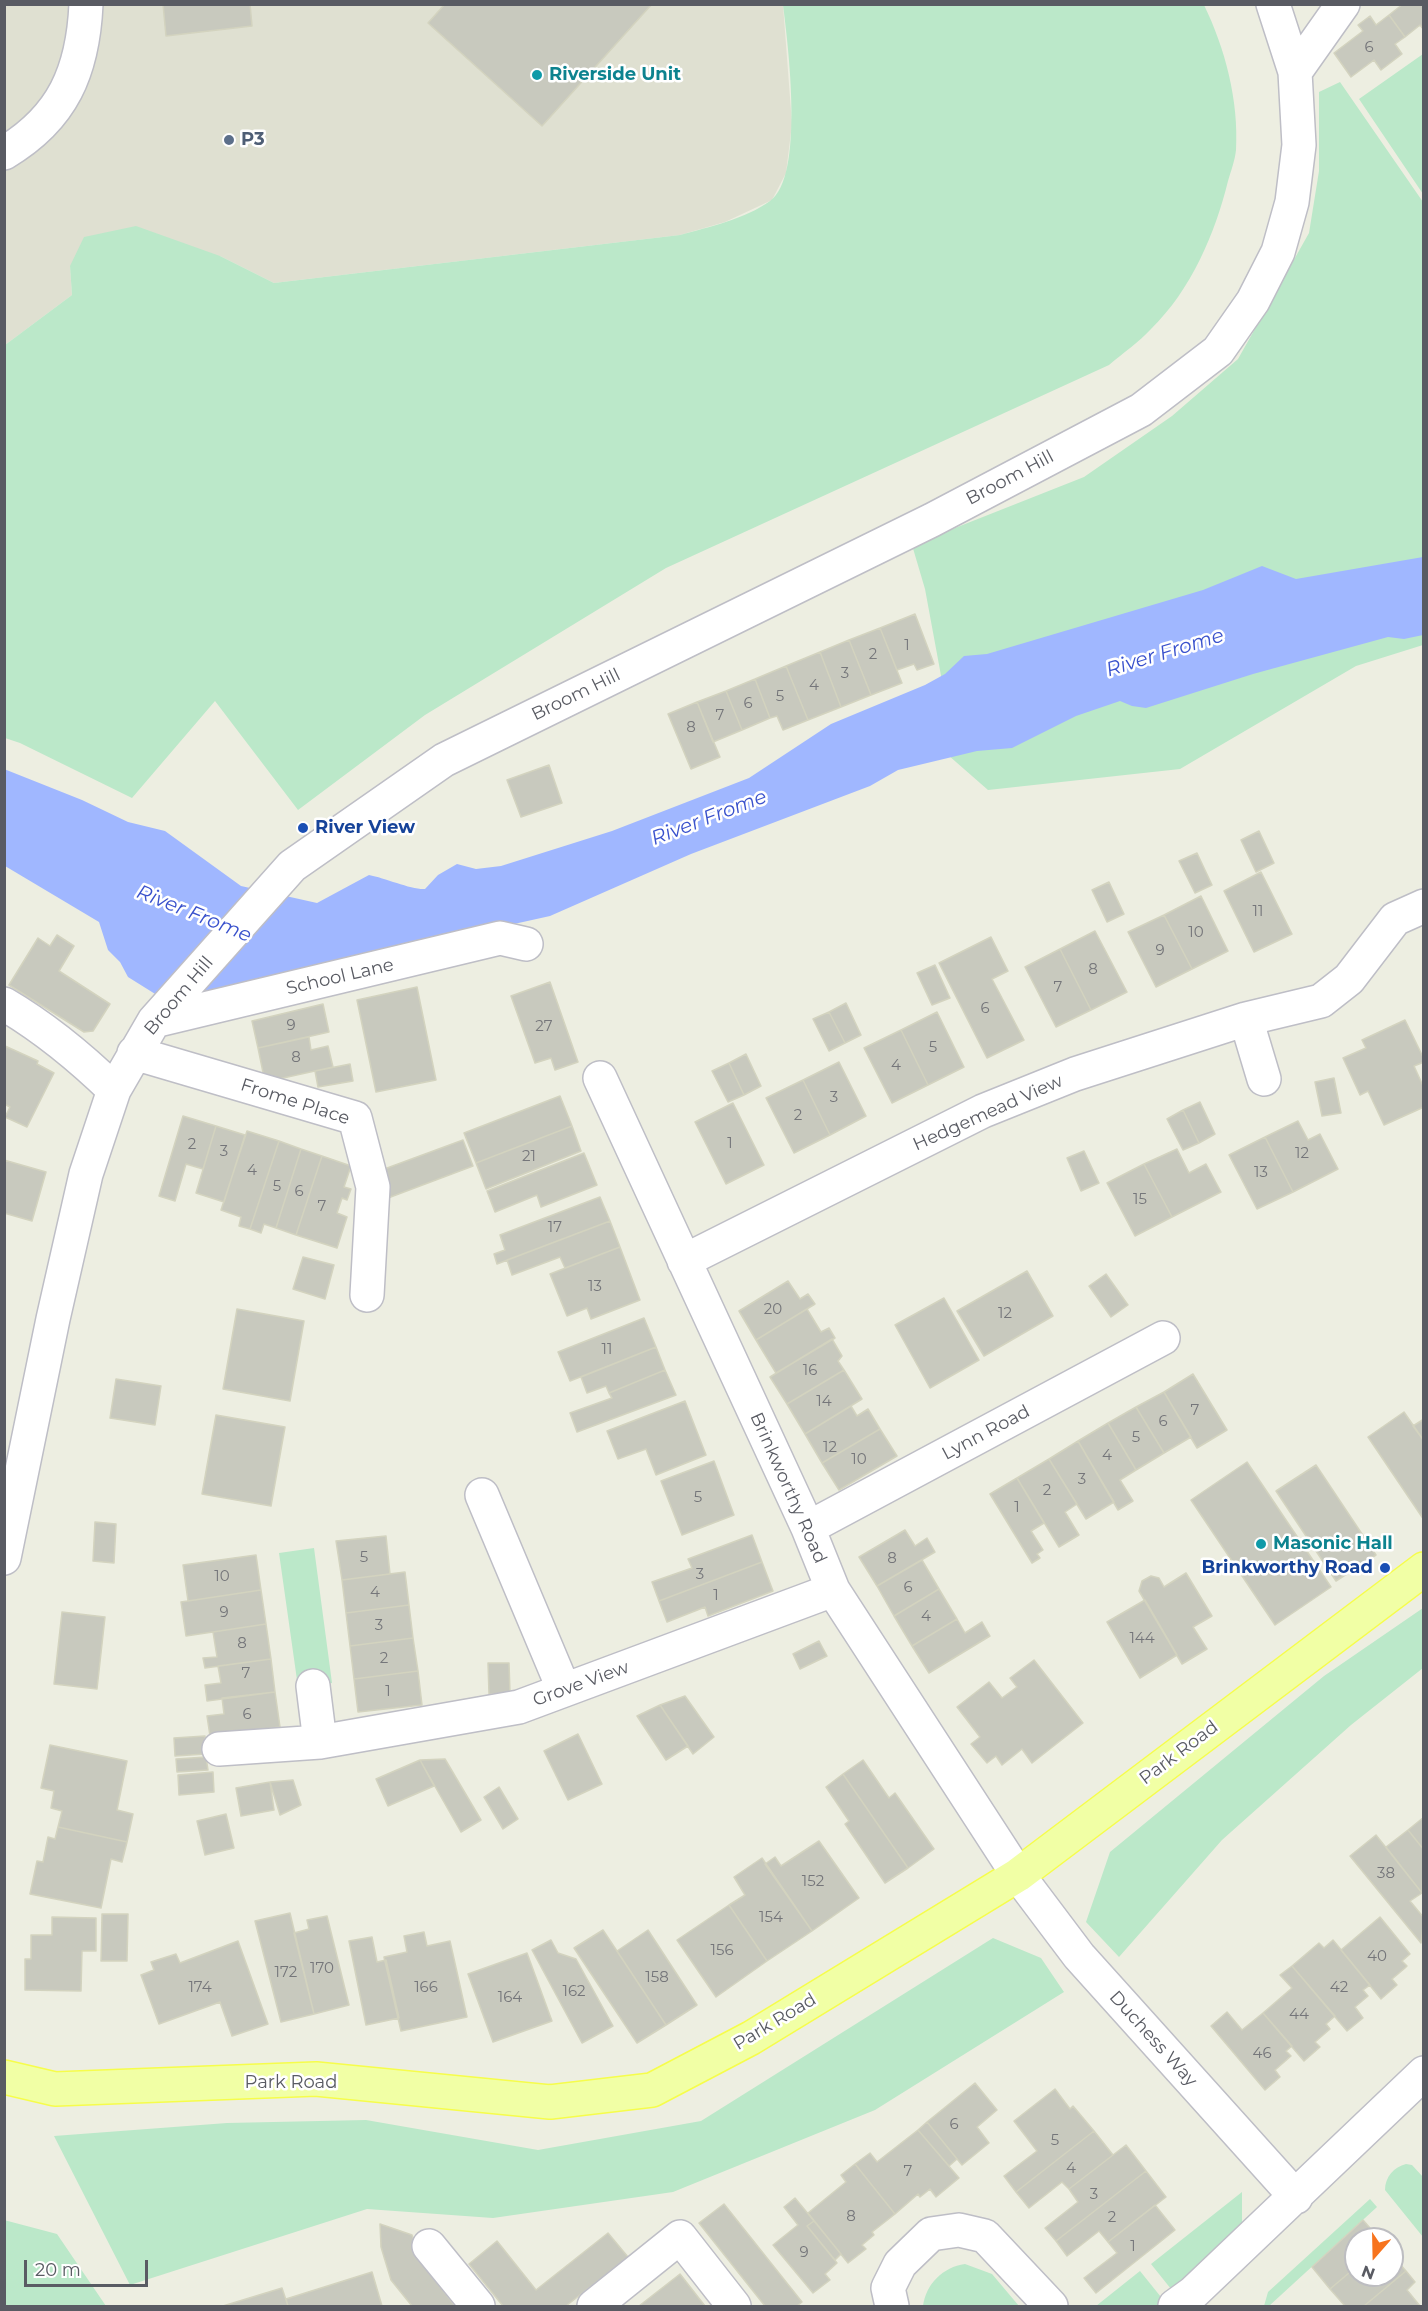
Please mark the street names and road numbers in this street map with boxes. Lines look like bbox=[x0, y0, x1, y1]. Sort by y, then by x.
street label: Broom Hill bbox=[963, 446, 1057, 510]
street label: Broom Hill bbox=[528, 664, 624, 726]
street label: Broom Hill bbox=[140, 952, 218, 1040]
street label: School Lane bbox=[284, 954, 396, 1000]
street label: Hedgemead View bbox=[910, 1070, 1066, 1156]
street label: Frome Place bbox=[238, 1074, 352, 1130]
street label: Lynn Road bbox=[938, 1401, 1034, 1465]
street label: Brinkworthy Road bbox=[745, 1409, 831, 1567]
street label: Grove View bbox=[530, 1657, 632, 1711]
street label: Park Road bbox=[1135, 1716, 1223, 1790]
street label: Duchess Way bbox=[1104, 1987, 1202, 2091]
street label: Park Road bbox=[730, 1989, 820, 2055]
street label: Park Road bbox=[245, 2072, 337, 2094]

